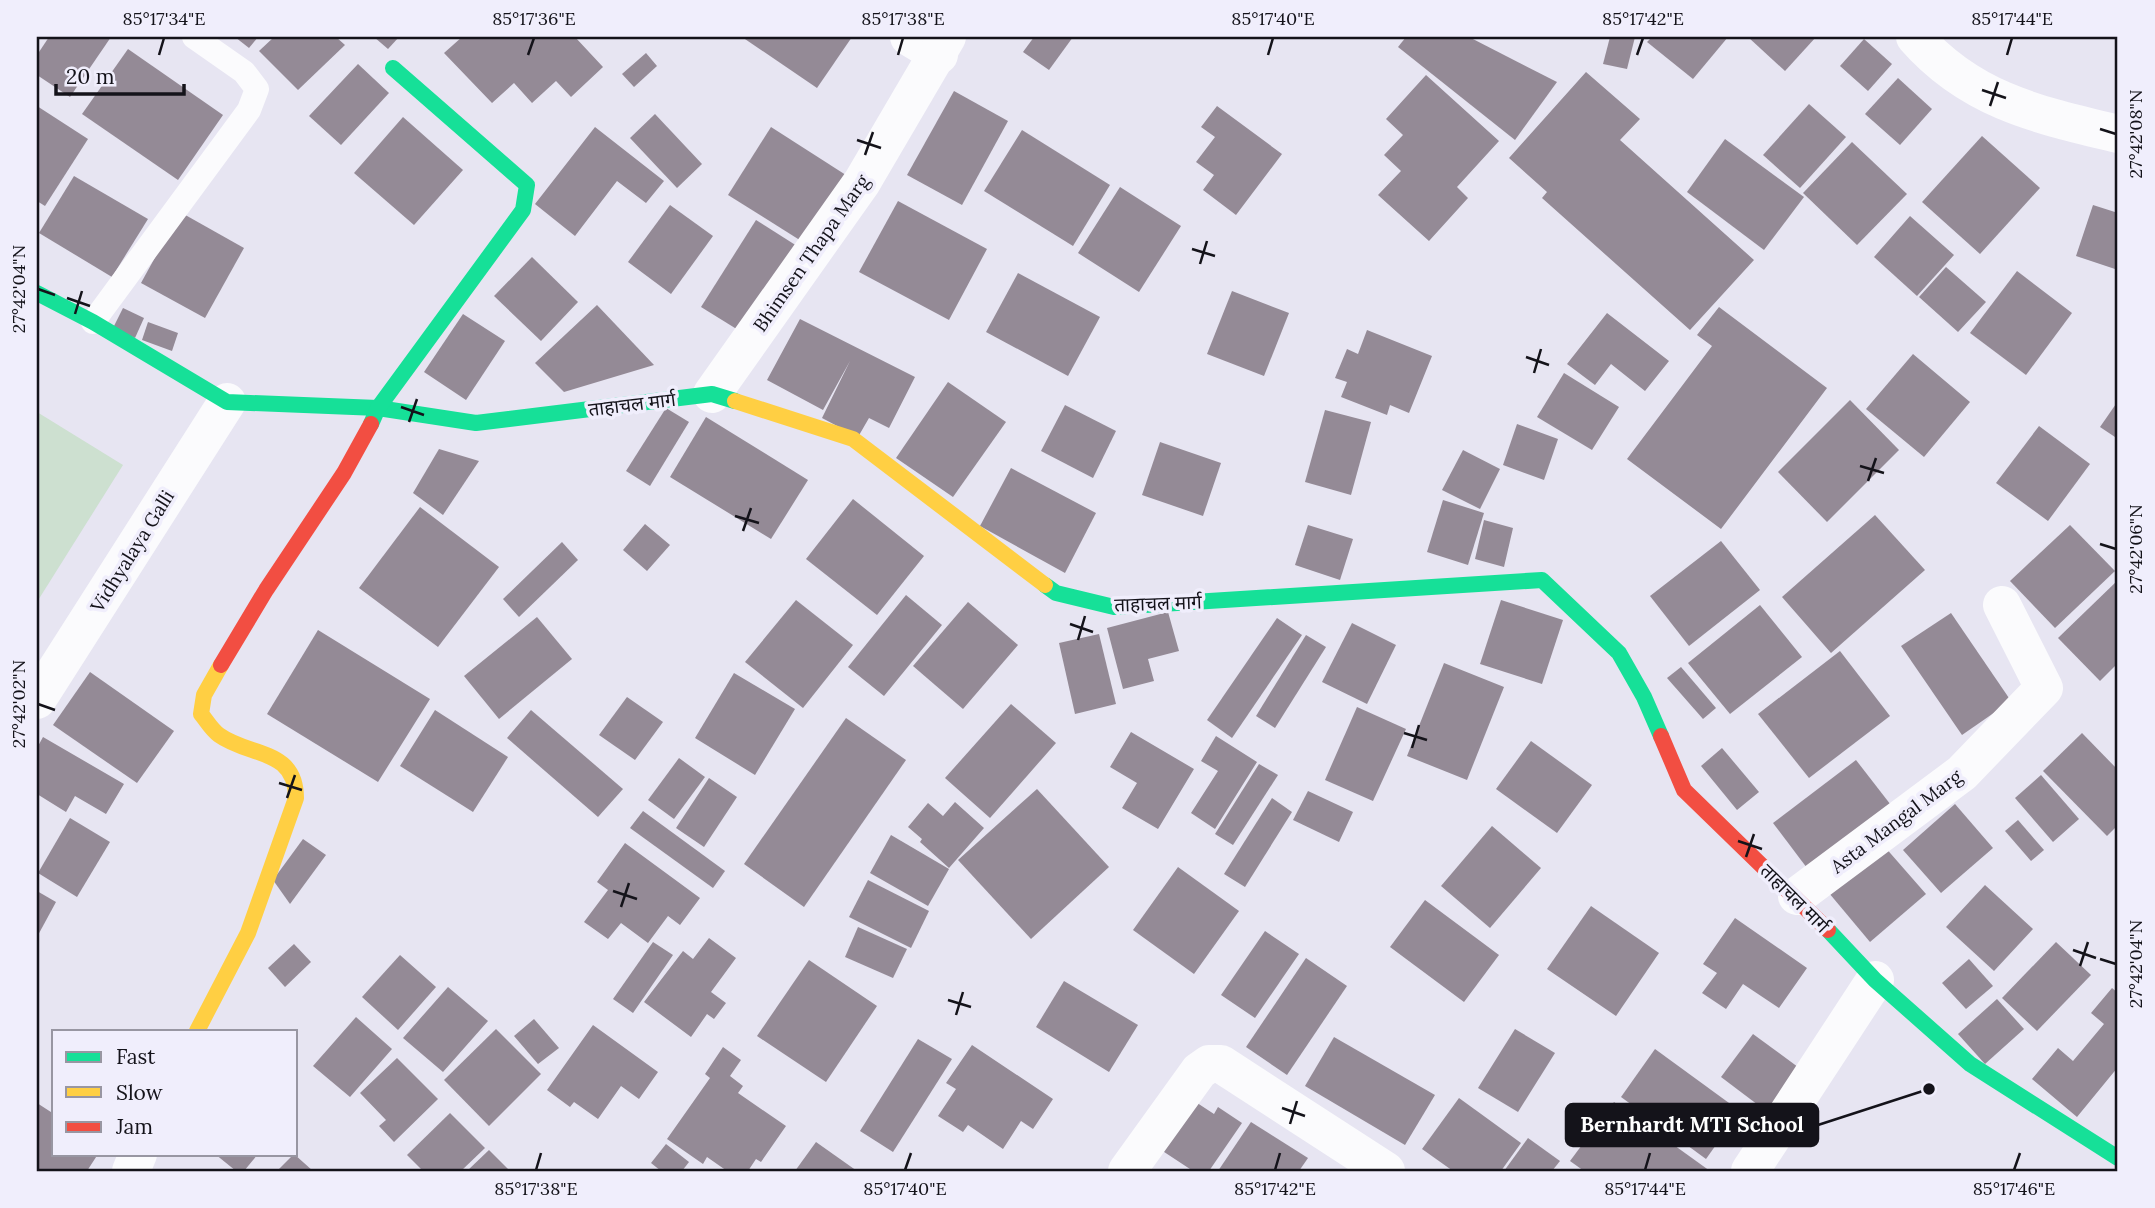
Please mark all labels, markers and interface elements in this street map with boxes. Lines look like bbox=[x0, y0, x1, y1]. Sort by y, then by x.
text: 85°17'34"E bbox=[123, 7, 205, 30]
text: 85°17'36"E bbox=[492, 7, 576, 30]
text: 85°17'38"E bbox=[861, 7, 945, 30]
text: 85°17'40"E bbox=[1231, 7, 1315, 30]
text: 85°17'42"E bbox=[1602, 7, 1684, 30]
text: 85°17'44"E bbox=[1971, 7, 2053, 30]
scale bar bbox=[56, 52, 184, 96]
text: 20 m bbox=[66, 63, 115, 90]
text: 27°42'08"N bbox=[2124, 89, 2147, 179]
street label: Bhimsen Thapa Marg bbox=[748, 169, 875, 336]
text: 27°42'04"N bbox=[7, 245, 30, 333]
street label: ताहाचल मार्ग bbox=[587, 387, 678, 421]
street label: Vidhyalaya Galli bbox=[84, 486, 179, 617]
text: 27°42'06"N bbox=[2124, 504, 2147, 594]
street label: ताहाचल मार्ग bbox=[1114, 589, 1203, 617]
text: 27°42'02"N bbox=[7, 660, 30, 748]
street label: Asta Mangal Marg bbox=[1825, 764, 1967, 879]
street label: ताहाचल मार्ग bbox=[1756, 859, 1835, 938]
text: 27°42'04"N bbox=[2124, 920, 2147, 1008]
legend bbox=[52, 1030, 298, 1156]
text: Fast bbox=[116, 1043, 156, 1070]
text: Slow bbox=[116, 1079, 163, 1106]
callout: Bernhardt MTI School bbox=[1566, 1104, 1818, 1146]
text: Bernhardt MTI School bbox=[1580, 1111, 1804, 1138]
text: Jam bbox=[115, 1113, 153, 1140]
text: 85°17'38"E bbox=[494, 1177, 578, 1200]
text: 85°17'40"E bbox=[863, 1177, 947, 1200]
text: 85°17'42"E bbox=[1234, 1177, 1316, 1200]
text: 85°17'44"E bbox=[1604, 1177, 1686, 1200]
text: 85°17'46"E bbox=[1973, 1177, 2055, 1200]

